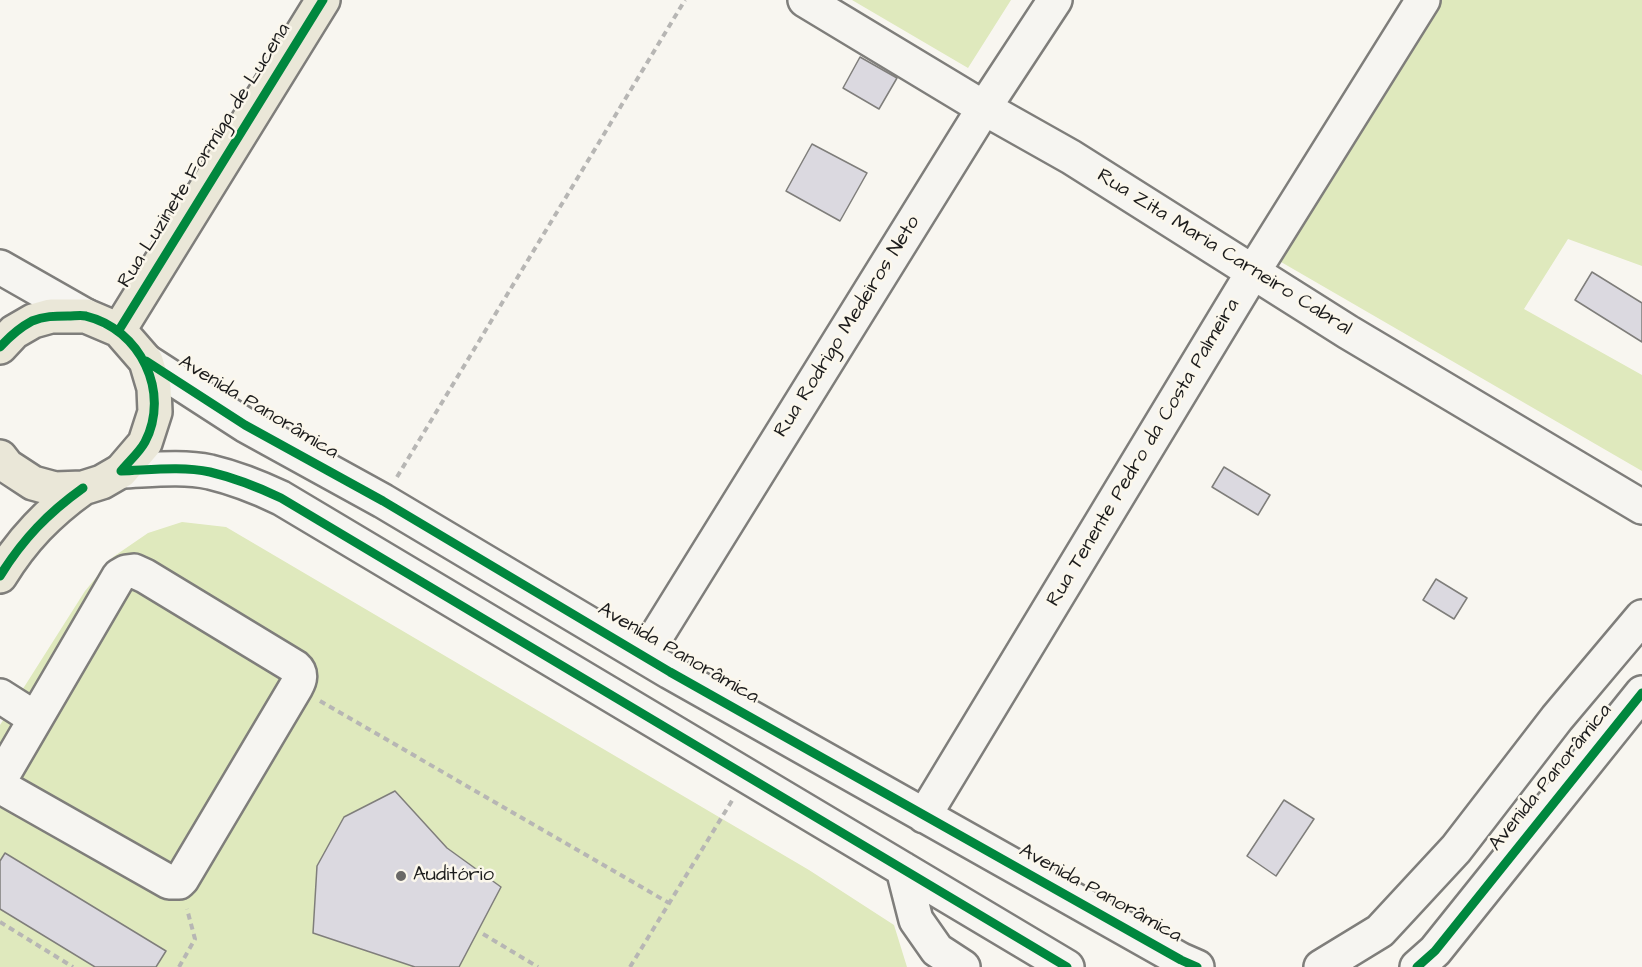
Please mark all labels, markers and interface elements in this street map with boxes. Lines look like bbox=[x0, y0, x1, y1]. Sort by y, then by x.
street label: Rua Luzinete Formiga de Lucena bbox=[113, 19, 297, 293]
street label: Rua Zita Maria Carneiro Cabral bbox=[1092, 164, 1356, 342]
street label: Rua Rodrigo Medeiros Neto bbox=[770, 212, 926, 442]
street label: Rua Tenente Pedro da Costa Palmeira bbox=[1042, 295, 1246, 611]
street label: Avenida Panorâmica bbox=[174, 351, 342, 465]
street label: Avenida Panorâmica bbox=[593, 598, 763, 710]
street label: Avenida Panorâmica bbox=[1484, 700, 1618, 856]
street label: Avenida Panorâmica bbox=[1014, 839, 1186, 949]
place label: Auditório bbox=[413, 864, 494, 888]
marker: Auditório bbox=[394, 869, 408, 883]

